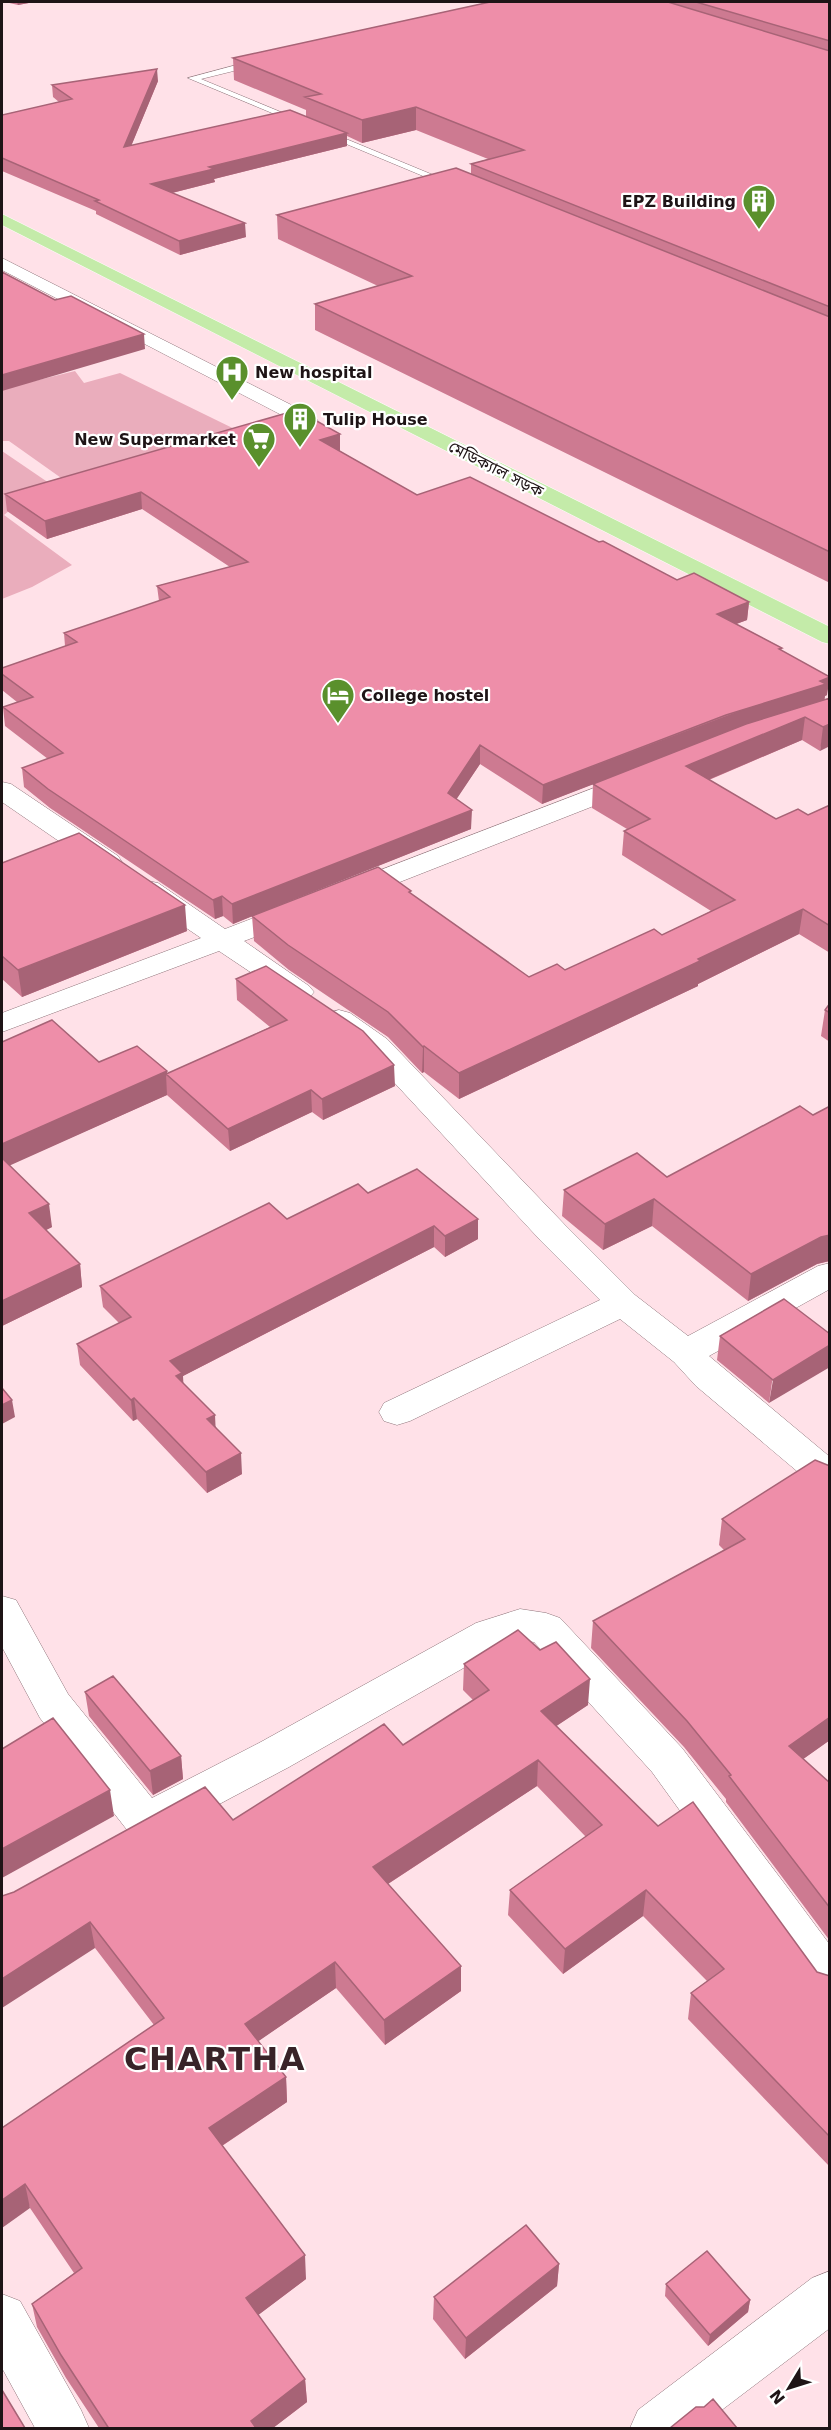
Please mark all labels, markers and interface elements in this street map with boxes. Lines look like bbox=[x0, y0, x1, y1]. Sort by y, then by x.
building icon: EPZ Building bbox=[741, 183, 777, 230]
place label: EPZ Building bbox=[622, 192, 736, 211]
hospital icon: New hospital bbox=[214, 354, 250, 401]
place label: New hospital bbox=[255, 363, 372, 382]
building icon: Tulip House bbox=[282, 401, 318, 448]
place label: Tulip House bbox=[323, 410, 428, 429]
supermarket icon: New Supermarket bbox=[241, 421, 277, 468]
place label: New Supermarket bbox=[74, 430, 236, 449]
street label: মেডিক্যাল সড়ক bbox=[445, 437, 548, 502]
hotel icon: College hostel bbox=[320, 677, 356, 724]
place label: College hostel bbox=[361, 686, 489, 705]
district label: CHARTHA bbox=[124, 2040, 306, 2078]
north arrow bbox=[759, 2358, 819, 2418]
text: N bbox=[766, 2386, 789, 2408]

